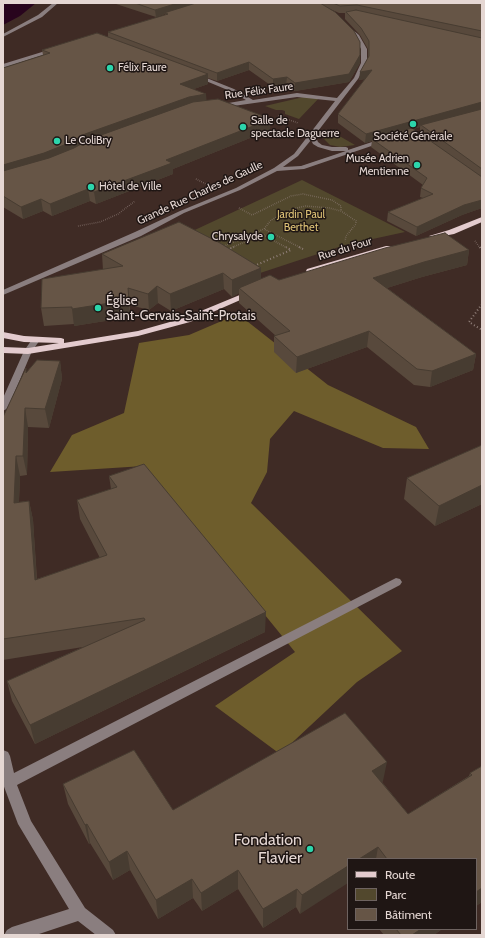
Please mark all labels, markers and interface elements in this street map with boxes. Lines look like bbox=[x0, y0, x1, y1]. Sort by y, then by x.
place label: Félix Faure bbox=[118, 61, 167, 75]
marker: Félix Faure bbox=[105, 63, 115, 73]
street label: Rue Félix Faure bbox=[224, 80, 294, 102]
place label: Salle de spectacle Daguerre bbox=[251, 114, 339, 140]
marker: Société Générale bbox=[408, 119, 418, 129]
marker: Salle de spectacle Daguerre bbox=[238, 122, 248, 132]
place label: Société Générale bbox=[374, 130, 452, 144]
place label: Le ColiBry bbox=[65, 134, 111, 148]
marker: Le ColiBry bbox=[52, 136, 62, 146]
place label: Musée Adrien Mentienne bbox=[346, 152, 409, 178]
street label: Grande Rue Charles de Gaulle bbox=[135, 158, 265, 228]
marker: Musée Adrien Mentienne bbox=[412, 160, 422, 170]
place label: Hôtel de Ville bbox=[99, 180, 161, 194]
marker: Hôtel de Ville bbox=[86, 182, 96, 192]
park label: Jardin Paul Berthet bbox=[277, 208, 325, 234]
place label: Chrysalyde bbox=[212, 230, 263, 244]
marker: Chrysalyde bbox=[266, 232, 276, 242]
street label: Rue du Four bbox=[317, 235, 373, 263]
place label: Église Saint-Gervais-Saint-Protais bbox=[106, 293, 256, 324]
marker: Église Saint-Gervais-Saint-Protais bbox=[93, 303, 103, 313]
place label: Fondation Flavier bbox=[234, 830, 302, 868]
marker: Fondation Flavier bbox=[305, 844, 315, 854]
legend bbox=[347, 858, 477, 930]
text: Route bbox=[385, 867, 415, 882]
text: Parc bbox=[385, 887, 407, 902]
text: Bâtiment bbox=[385, 907, 432, 922]

